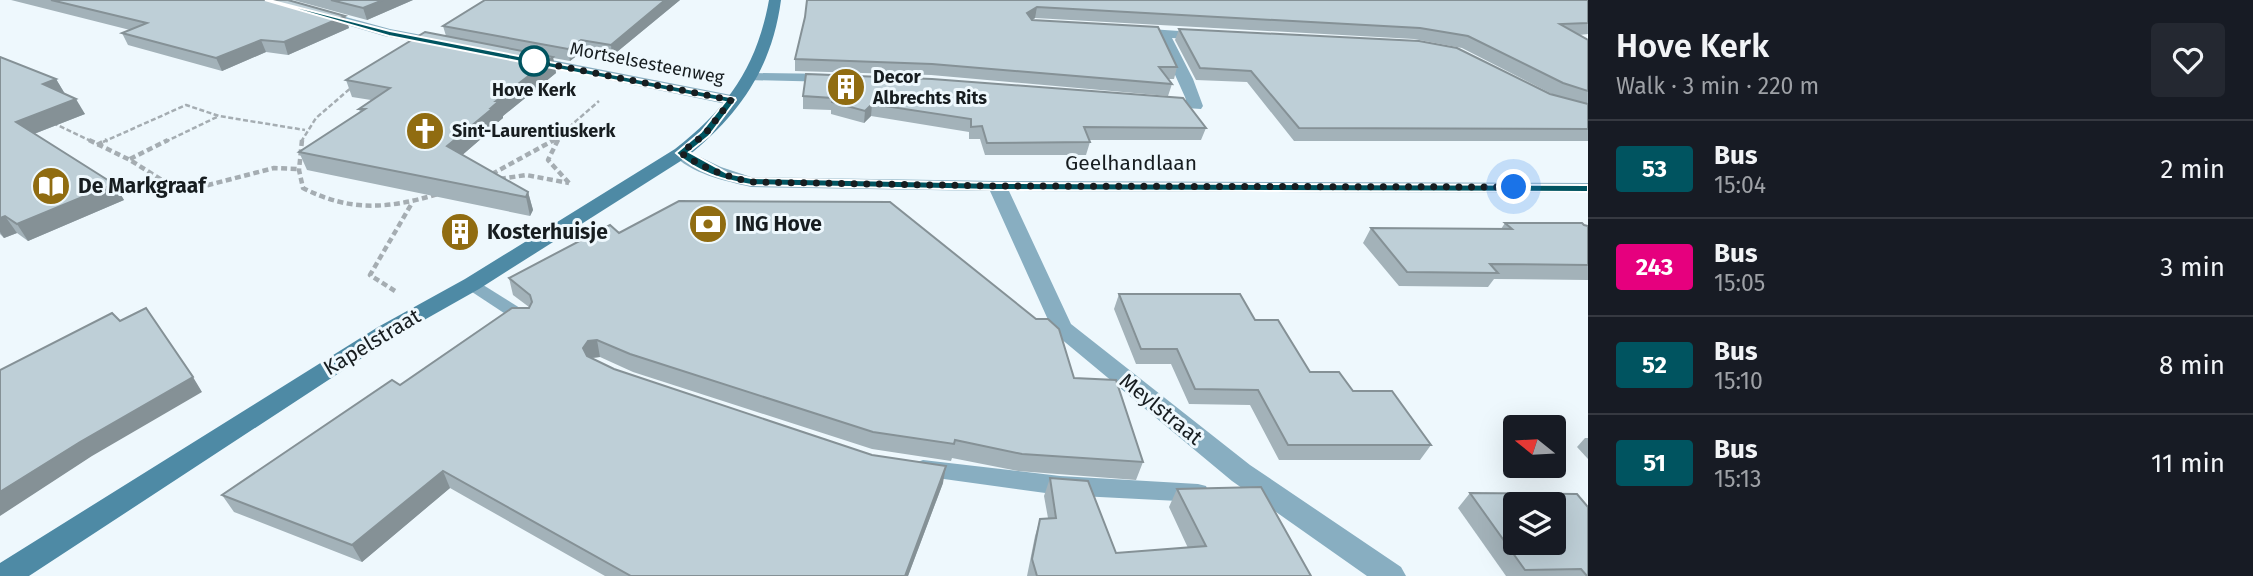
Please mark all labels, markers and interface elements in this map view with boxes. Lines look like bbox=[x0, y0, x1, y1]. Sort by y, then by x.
button: heart bbox=[2151, 23, 2225, 97]
text: Hove Kerk bbox=[1616, 26, 1769, 66]
street label: Mortselsesteenweg bbox=[568, 37, 727, 89]
marker: Hove Kerk bbox=[519, 46, 549, 76]
building icon: Decor Albrechts Rits bbox=[825, 66, 867, 108]
place label: Decor Albrechts Rits bbox=[872, 66, 987, 109]
text: Walk · 3 min · 220 m bbox=[1616, 72, 1819, 100]
place label: Hove Kerk bbox=[492, 79, 577, 101]
church icon: Sint-Laurentiuskerk bbox=[404, 110, 446, 152]
place label: Sint-Laurentiuskerk bbox=[452, 120, 616, 142]
text: Bus bbox=[1714, 140, 1757, 171]
street label: Geelhandlaan bbox=[1065, 150, 1197, 176]
text: 2 min bbox=[2160, 154, 2225, 185]
text: 53 bbox=[1642, 155, 1667, 183]
library icon: De Markgraaf bbox=[30, 165, 72, 207]
your location bbox=[1496, 169, 1531, 204]
text: 15:04 bbox=[1714, 171, 1766, 199]
place label: De Markgraaf bbox=[78, 173, 208, 199]
bank icon: ING Hove bbox=[687, 203, 729, 245]
building icon: Kosterhuisje bbox=[439, 211, 481, 253]
place label: ING Hove bbox=[735, 211, 822, 237]
place label: Kosterhuisje bbox=[487, 219, 608, 245]
text: Bus bbox=[1714, 238, 1757, 269]
text: 3 min bbox=[2160, 252, 2225, 283]
text: 243 bbox=[1636, 253, 1673, 281]
text: 15:05 bbox=[1714, 269, 1765, 297]
street label: Kapelstraat bbox=[319, 303, 426, 381]
text: Bus bbox=[1714, 336, 1757, 367]
text: 8 min bbox=[2159, 350, 2225, 381]
text: 52 bbox=[1642, 351, 1667, 379]
text: 15:10 bbox=[1714, 367, 1763, 395]
street label: Meylstraat bbox=[1114, 368, 1208, 451]
north arrow bbox=[1503, 415, 1566, 478]
map controls bbox=[1503, 415, 1566, 555]
text: Bus bbox=[1714, 434, 1757, 465]
text: 11 min bbox=[2151, 448, 2225, 479]
text: 51 bbox=[1643, 449, 1666, 477]
text: 15:13 bbox=[1714, 465, 1762, 493]
button: layers bbox=[1503, 492, 1566, 555]

